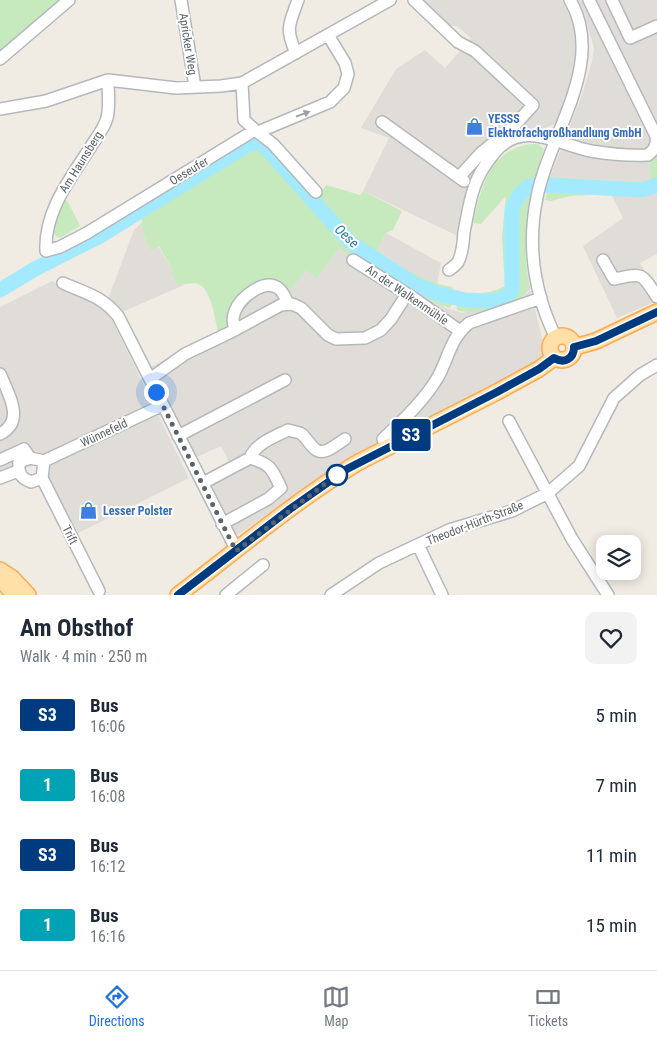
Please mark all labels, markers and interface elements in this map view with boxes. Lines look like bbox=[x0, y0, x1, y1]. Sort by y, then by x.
street label: Apricker Weg bbox=[176, 12, 200, 76]
one-way arrow bbox=[296, 110, 311, 117]
place label: YESSS Elektrofachgroßhandlung GmbH bbox=[488, 112, 642, 140]
shop icon: YESSS Elektrofachgroßhandlung GmbH bbox=[464, 116, 484, 136]
street label: Am Haunsberg bbox=[57, 129, 106, 195]
street label: Oeseufer bbox=[167, 154, 211, 188]
water label: Oese bbox=[332, 221, 362, 251]
street label: An der Walkenmühle bbox=[363, 262, 451, 328]
your location bbox=[144, 380, 169, 405]
street label: Wünnefeld bbox=[78, 416, 130, 450]
line badge: S3 bbox=[388, 419, 434, 451]
text: S3 bbox=[402, 424, 420, 445]
unlabelled marker bbox=[326, 464, 348, 486]
street label: Theodor-Hürth-Straße bbox=[425, 498, 526, 548]
shop icon: Lesser Polster bbox=[79, 501, 99, 521]
place label: Lesser Polster bbox=[103, 504, 172, 518]
street label: Trift bbox=[59, 523, 81, 547]
map controls bbox=[596, 535, 641, 580]
button: layers bbox=[596, 535, 641, 580]
button: heart bbox=[585, 612, 637, 664]
text: Am Obsthof bbox=[20, 614, 133, 642]
text: Walk · 4 min · 250 m bbox=[20, 647, 147, 666]
text: Bus bbox=[90, 694, 119, 717]
text: S3 bbox=[38, 704, 57, 725]
text: 5 min bbox=[595, 704, 637, 727]
text: 16:06 bbox=[90, 717, 125, 736]
text: Bus bbox=[90, 764, 119, 787]
text: 1 bbox=[43, 774, 52, 795]
text: 7 min bbox=[595, 774, 637, 797]
text: 16:08 bbox=[90, 787, 125, 806]
text: Bus bbox=[90, 834, 119, 857]
text: S3 bbox=[38, 844, 57, 865]
text: 11 min bbox=[586, 844, 637, 867]
text: 16:12 bbox=[90, 857, 125, 876]
text: Bus bbox=[90, 904, 119, 927]
text: 1 bbox=[43, 914, 52, 935]
text: 15 min bbox=[586, 914, 637, 937]
text: 16:16 bbox=[90, 927, 125, 946]
tab: Directions bbox=[89, 983, 145, 1029]
tab: Map bbox=[322, 983, 350, 1029]
tab: Tickets bbox=[528, 983, 568, 1029]

